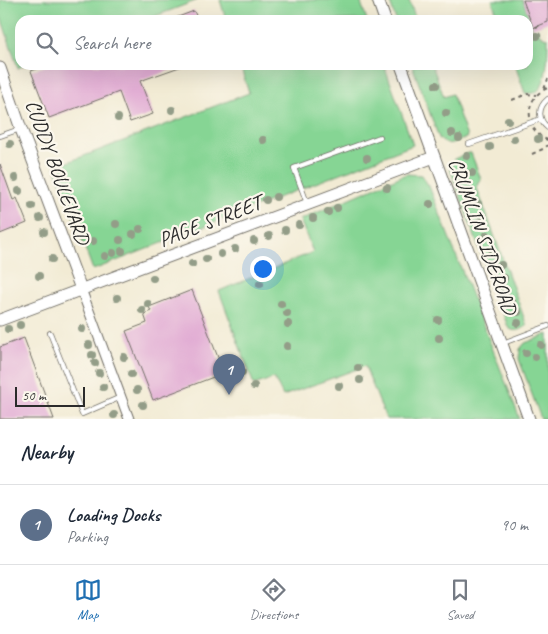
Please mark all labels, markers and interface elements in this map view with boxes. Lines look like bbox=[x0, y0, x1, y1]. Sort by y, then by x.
search box bbox=[15, 15, 533, 70]
icon: search bbox=[33, 29, 61, 57]
text: Search here bbox=[73, 31, 150, 55]
street label: CUDDY BOULEVARD bbox=[20, 96, 97, 250]
street label: CRUMLIN SIDEROAD bbox=[443, 154, 524, 319]
street label: PAGE STREET bbox=[155, 188, 270, 253]
your location bbox=[250, 256, 276, 282]
pin: 1 bbox=[213, 354, 245, 395]
scale bar bbox=[15, 384, 85, 407]
text: 50 m bbox=[22, 387, 46, 404]
text: Nearby bbox=[20, 439, 73, 465]
text: Loading Docks bbox=[67, 503, 160, 527]
text: 1 bbox=[32, 515, 40, 535]
text: 90 m bbox=[501, 515, 528, 535]
text: Parking bbox=[67, 527, 108, 547]
tab: Map bbox=[74, 576, 102, 623]
tab: Directions bbox=[250, 576, 298, 623]
tab: Saved bbox=[446, 576, 474, 623]

